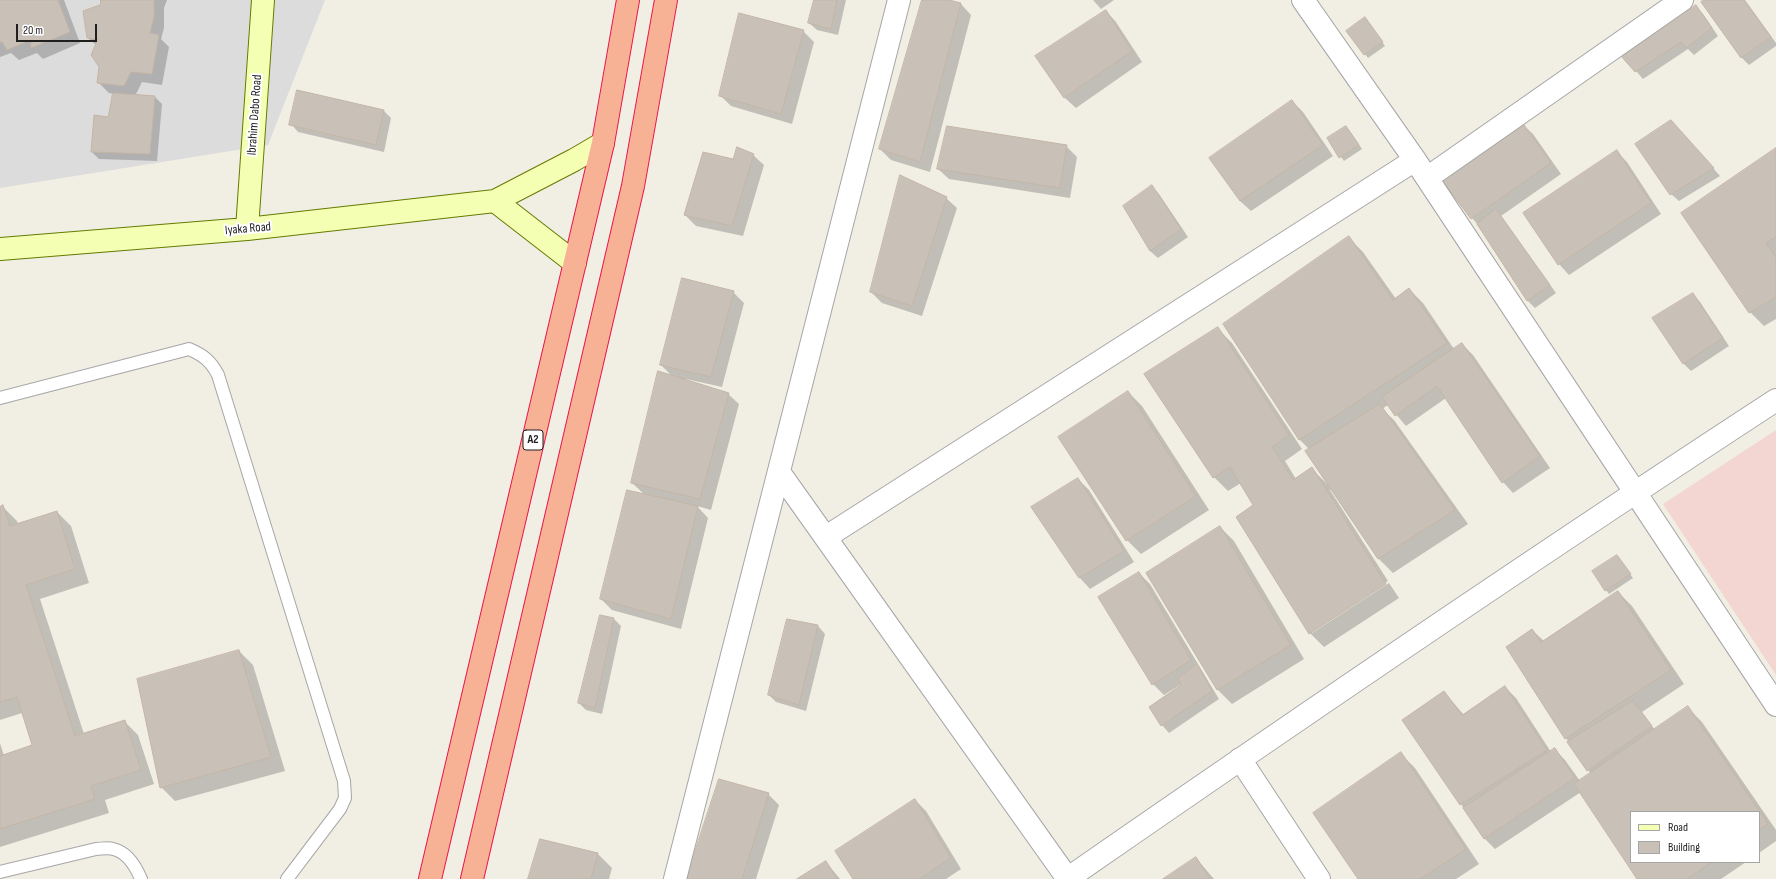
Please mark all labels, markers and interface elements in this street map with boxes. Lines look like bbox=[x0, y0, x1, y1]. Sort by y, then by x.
scale bar bbox=[18, 16, 99, 42]
text: 20 m bbox=[23, 23, 43, 38]
street label: Ibrahim Dabo Road bbox=[244, 74, 266, 156]
street label: Iyaka Road bbox=[224, 219, 272, 239]
road number: A2 bbox=[523, 430, 543, 450]
legend bbox=[1630, 811, 1760, 863]
text: Road bbox=[1668, 820, 1688, 835]
text: Building bbox=[1668, 840, 1700, 855]

